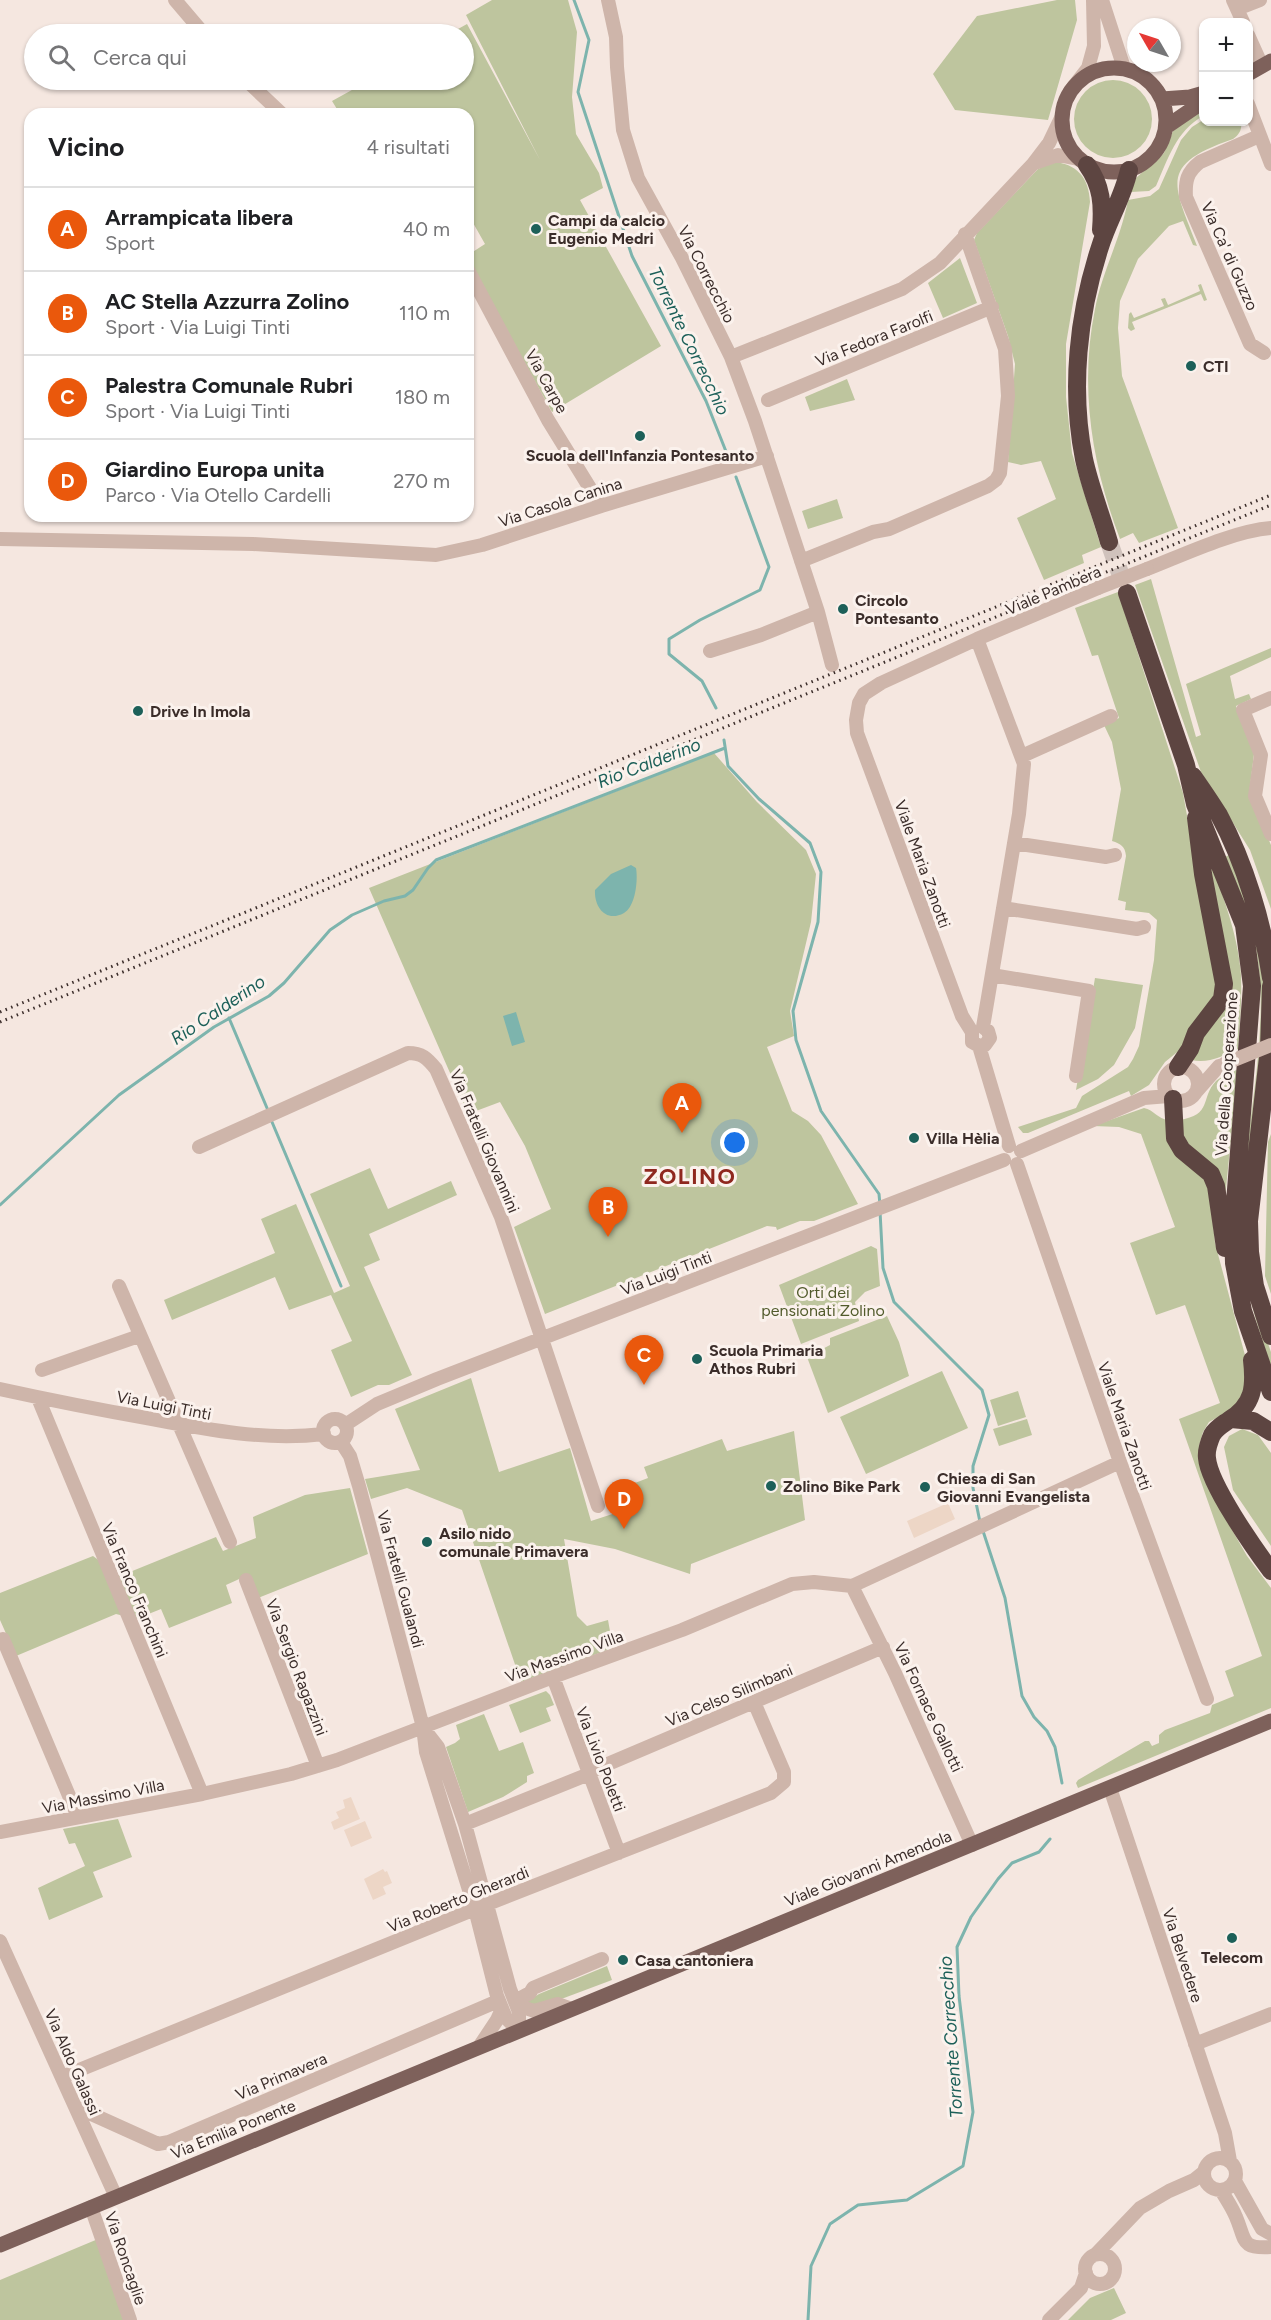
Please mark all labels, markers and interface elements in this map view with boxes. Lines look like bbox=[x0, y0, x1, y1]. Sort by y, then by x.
north arrow bbox=[1127, 18, 1181, 72]
map controls bbox=[1199, 18, 1253, 126]
button: + bbox=[1199, 18, 1253, 72]
search box bbox=[24, 24, 474, 90]
icon: search bbox=[45, 41, 78, 74]
text: Cerca qui bbox=[93, 44, 187, 71]
button: − bbox=[1199, 72, 1253, 126]
text: Vicino bbox=[48, 131, 124, 163]
text: 4 risultati bbox=[366, 135, 450, 159]
street label: Via Ca' di Guzzo bbox=[1197, 199, 1262, 313]
text: Arrampicata libera bbox=[105, 204, 293, 231]
place label: Campi da calcio Eugenio Medri bbox=[548, 211, 665, 248]
text: A bbox=[60, 217, 75, 241]
text: 40 m bbox=[403, 217, 450, 241]
marker: Campi da calcio Eugenio Medri bbox=[529, 222, 543, 236]
street label: Via Correcchio bbox=[674, 222, 739, 326]
text: Sport bbox=[105, 231, 155, 255]
water label: Torrente Correcchio bbox=[644, 263, 734, 419]
text: AC Stella Azzurra Zolino bbox=[105, 288, 349, 315]
text: B bbox=[61, 301, 74, 325]
text: 110 m bbox=[399, 301, 450, 325]
street label: Via Fedora Farolfi bbox=[813, 306, 936, 371]
text: Sport · Via Luigi Tinti bbox=[105, 315, 290, 339]
street label: Via Carpe bbox=[521, 346, 572, 417]
place label: CTI bbox=[1203, 357, 1229, 376]
marker: CTI bbox=[1184, 359, 1198, 373]
text: Palestra Comunale Rubri bbox=[105, 372, 353, 399]
text: C bbox=[60, 385, 75, 409]
text: 180 m bbox=[395, 385, 450, 409]
text: Sport · Via Luigi Tinti bbox=[105, 399, 290, 423]
marker: Scuola dell'Infanzia Pontesanto bbox=[633, 429, 647, 443]
place label: Scuola dell'Infanzia Pontesanto bbox=[526, 446, 754, 465]
text: Giardino Europa unita bbox=[105, 456, 324, 483]
text: D bbox=[61, 469, 75, 493]
text: 270 m bbox=[393, 469, 450, 493]
street label: Via Casola Canina bbox=[496, 474, 624, 531]
text: Parco · Via Otello Cardelli bbox=[105, 483, 331, 507]
street label: Viale Pambera bbox=[1003, 562, 1104, 619]
place label: Circolo Pontesanto bbox=[855, 591, 939, 628]
marker: Circolo Pontesanto bbox=[836, 602, 850, 616]
place label: Drive In Imola bbox=[150, 702, 251, 721]
marker: Drive In Imola bbox=[131, 704, 145, 718]
water label: Rio Calderino bbox=[594, 733, 704, 793]
street label: Viale Maria Zanotti bbox=[891, 798, 954, 931]
water label: Rio Calderino bbox=[167, 970, 269, 1050]
street label: Via della Cooperazione bbox=[1211, 991, 1242, 1157]
street label: Via Fratelli Giovannini bbox=[446, 1067, 523, 1216]
pin: A bbox=[662, 1084, 702, 1133]
your location bbox=[720, 1128, 749, 1157]
place label: Villa Hèlia bbox=[926, 1129, 1000, 1148]
marker: Villa Hèlia bbox=[907, 1131, 921, 1145]
district label: ZOLINO bbox=[644, 1163, 736, 1190]
pin: B bbox=[588, 1188, 628, 1237]
street label: Via Luigi Tinti bbox=[618, 1247, 714, 1300]
park label: Orti dei pensionati Zolino bbox=[761, 1283, 885, 1320]
pin: C bbox=[624, 1336, 664, 1385]
place label: Scuola Primaria Athos Rubri bbox=[709, 1341, 823, 1378]
marker: Scuola Primaria Athos Rubri bbox=[690, 1352, 704, 1366]
street label: Viale Maria Zanotti bbox=[1094, 1359, 1155, 1493]
street label: Via Luigi Tinti bbox=[115, 1387, 213, 1424]
place label: Chiesa di San Giovanni Evangelista bbox=[937, 1469, 1090, 1506]
place label: Zolino Bike Park bbox=[783, 1477, 901, 1496]
marker: Zolino Bike Park bbox=[764, 1479, 778, 1493]
pin: D bbox=[604, 1480, 644, 1529]
marker: Chiesa di San Giovanni Evangelista bbox=[918, 1480, 932, 1494]
street label: Via Fratelli Gualandi bbox=[373, 1508, 428, 1650]
street label: Via Franco Franchini bbox=[98, 1520, 172, 1661]
place label: Asilo nido comunale Primavera bbox=[439, 1524, 589, 1561]
marker: Asilo nido comunale Primavera bbox=[420, 1535, 434, 1549]
street label: Via Sergio Ragazzini bbox=[262, 1596, 331, 1738]
street label: Via Massimo Villa bbox=[503, 1626, 626, 1687]
street label: Via Fornace Gallotti bbox=[890, 1639, 967, 1775]
street label: Via Celso Silimbani bbox=[663, 1660, 795, 1731]
street label: Via Livio Poletti bbox=[572, 1704, 629, 1814]
street label: Via Massimo Villa bbox=[40, 1775, 166, 1818]
street label: Viale Giovanni Amendola bbox=[782, 1826, 954, 1911]
street label: Via Roberto Gherardi bbox=[385, 1862, 532, 1937]
street label: Via Belvedere bbox=[1158, 1906, 1207, 2005]
marker: Telecom bbox=[1225, 1931, 1239, 1945]
place label: Telecom bbox=[1201, 1948, 1263, 1967]
place label: Casa cantoniera bbox=[635, 1951, 754, 1970]
marker: Casa cantoniera bbox=[616, 1953, 630, 1967]
water label: Torrente Correcchio bbox=[934, 1955, 968, 2119]
street label: Via Aldo Galassi bbox=[41, 2006, 105, 2118]
street label: Via Primavera bbox=[233, 2049, 330, 2104]
street label: Via Emilia Ponente bbox=[168, 2096, 299, 2163]
street label: Via Roncaglie bbox=[101, 2209, 150, 2308]

